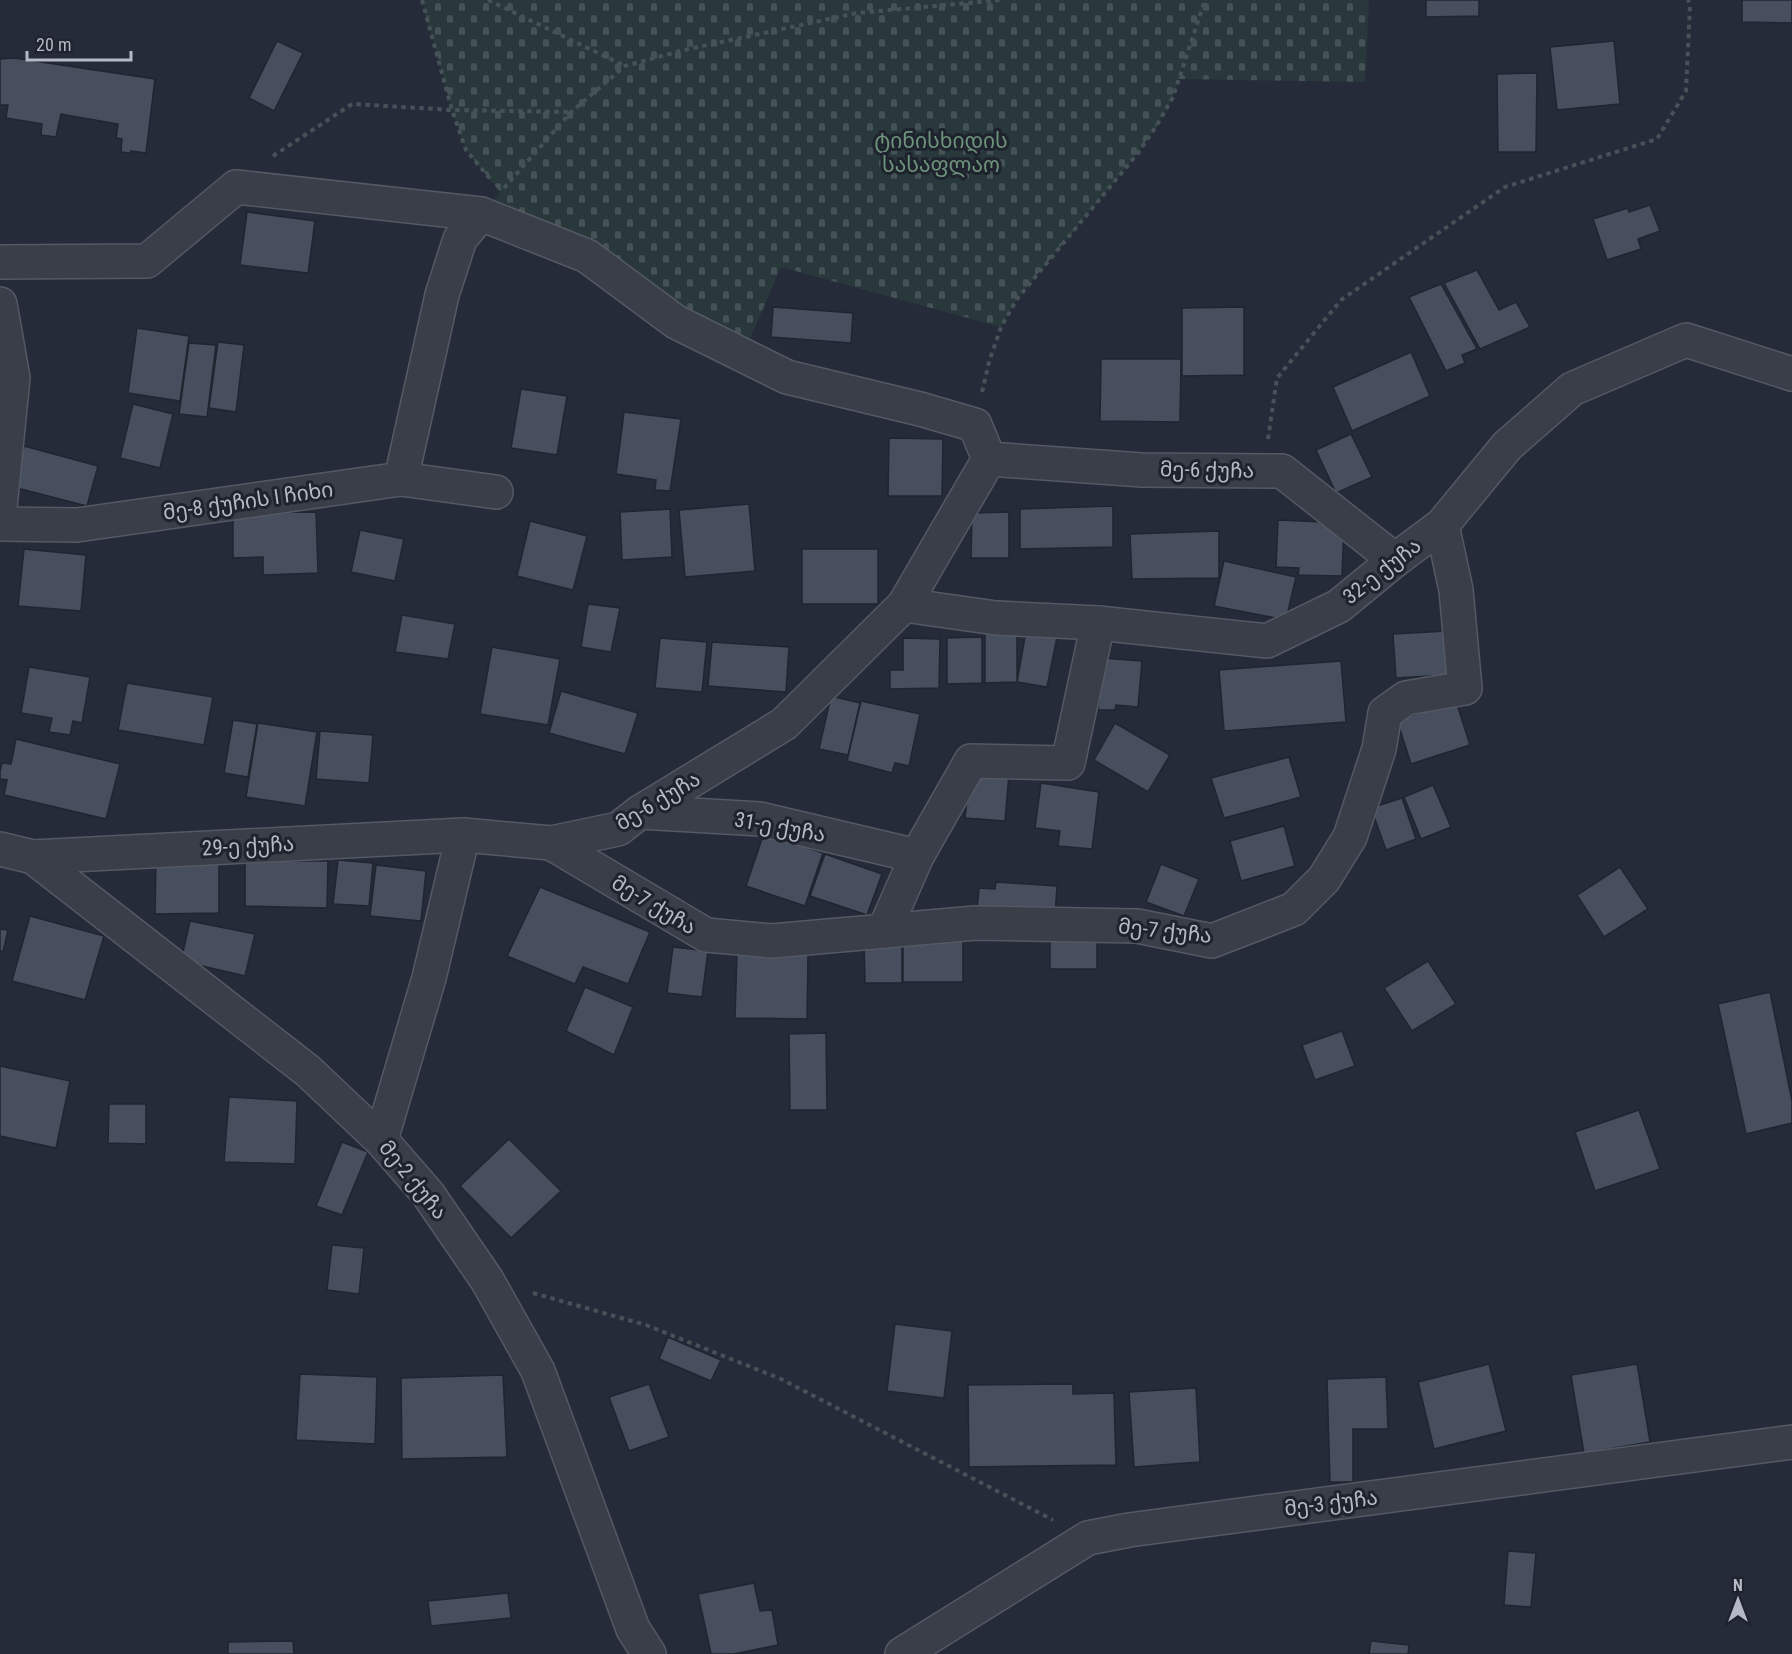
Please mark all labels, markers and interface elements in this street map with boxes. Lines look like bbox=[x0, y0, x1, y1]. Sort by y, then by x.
scale bar bbox=[27, 24, 130, 62]
text: 20 m bbox=[36, 34, 71, 55]
park label: ტინისხიდის სასაფლაო bbox=[874, 129, 1008, 178]
street label: მე-6 ქუჩა bbox=[1160, 457, 1254, 483]
street label: მე-8 ქუჩის I ჩიხი bbox=[161, 477, 335, 525]
street label: 32-ე ქუჩა bbox=[1338, 533, 1426, 609]
street label: მე-6 ქუჩა bbox=[611, 766, 705, 836]
street label: 31-ე ქუჩა bbox=[733, 807, 827, 847]
street label: 29-ე ქუჩა bbox=[201, 832, 295, 860]
street label: მე-7 ქუჩა bbox=[607, 870, 701, 940]
street label: მე-7 ქუჩა bbox=[1117, 914, 1213, 948]
street label: მე-2 ქუჩა bbox=[374, 1136, 452, 1224]
street label: მე-3 ქუჩა bbox=[1283, 1485, 1379, 1521]
north arrow bbox=[1708, 1570, 1768, 1630]
text: N bbox=[1733, 1576, 1743, 1595]

